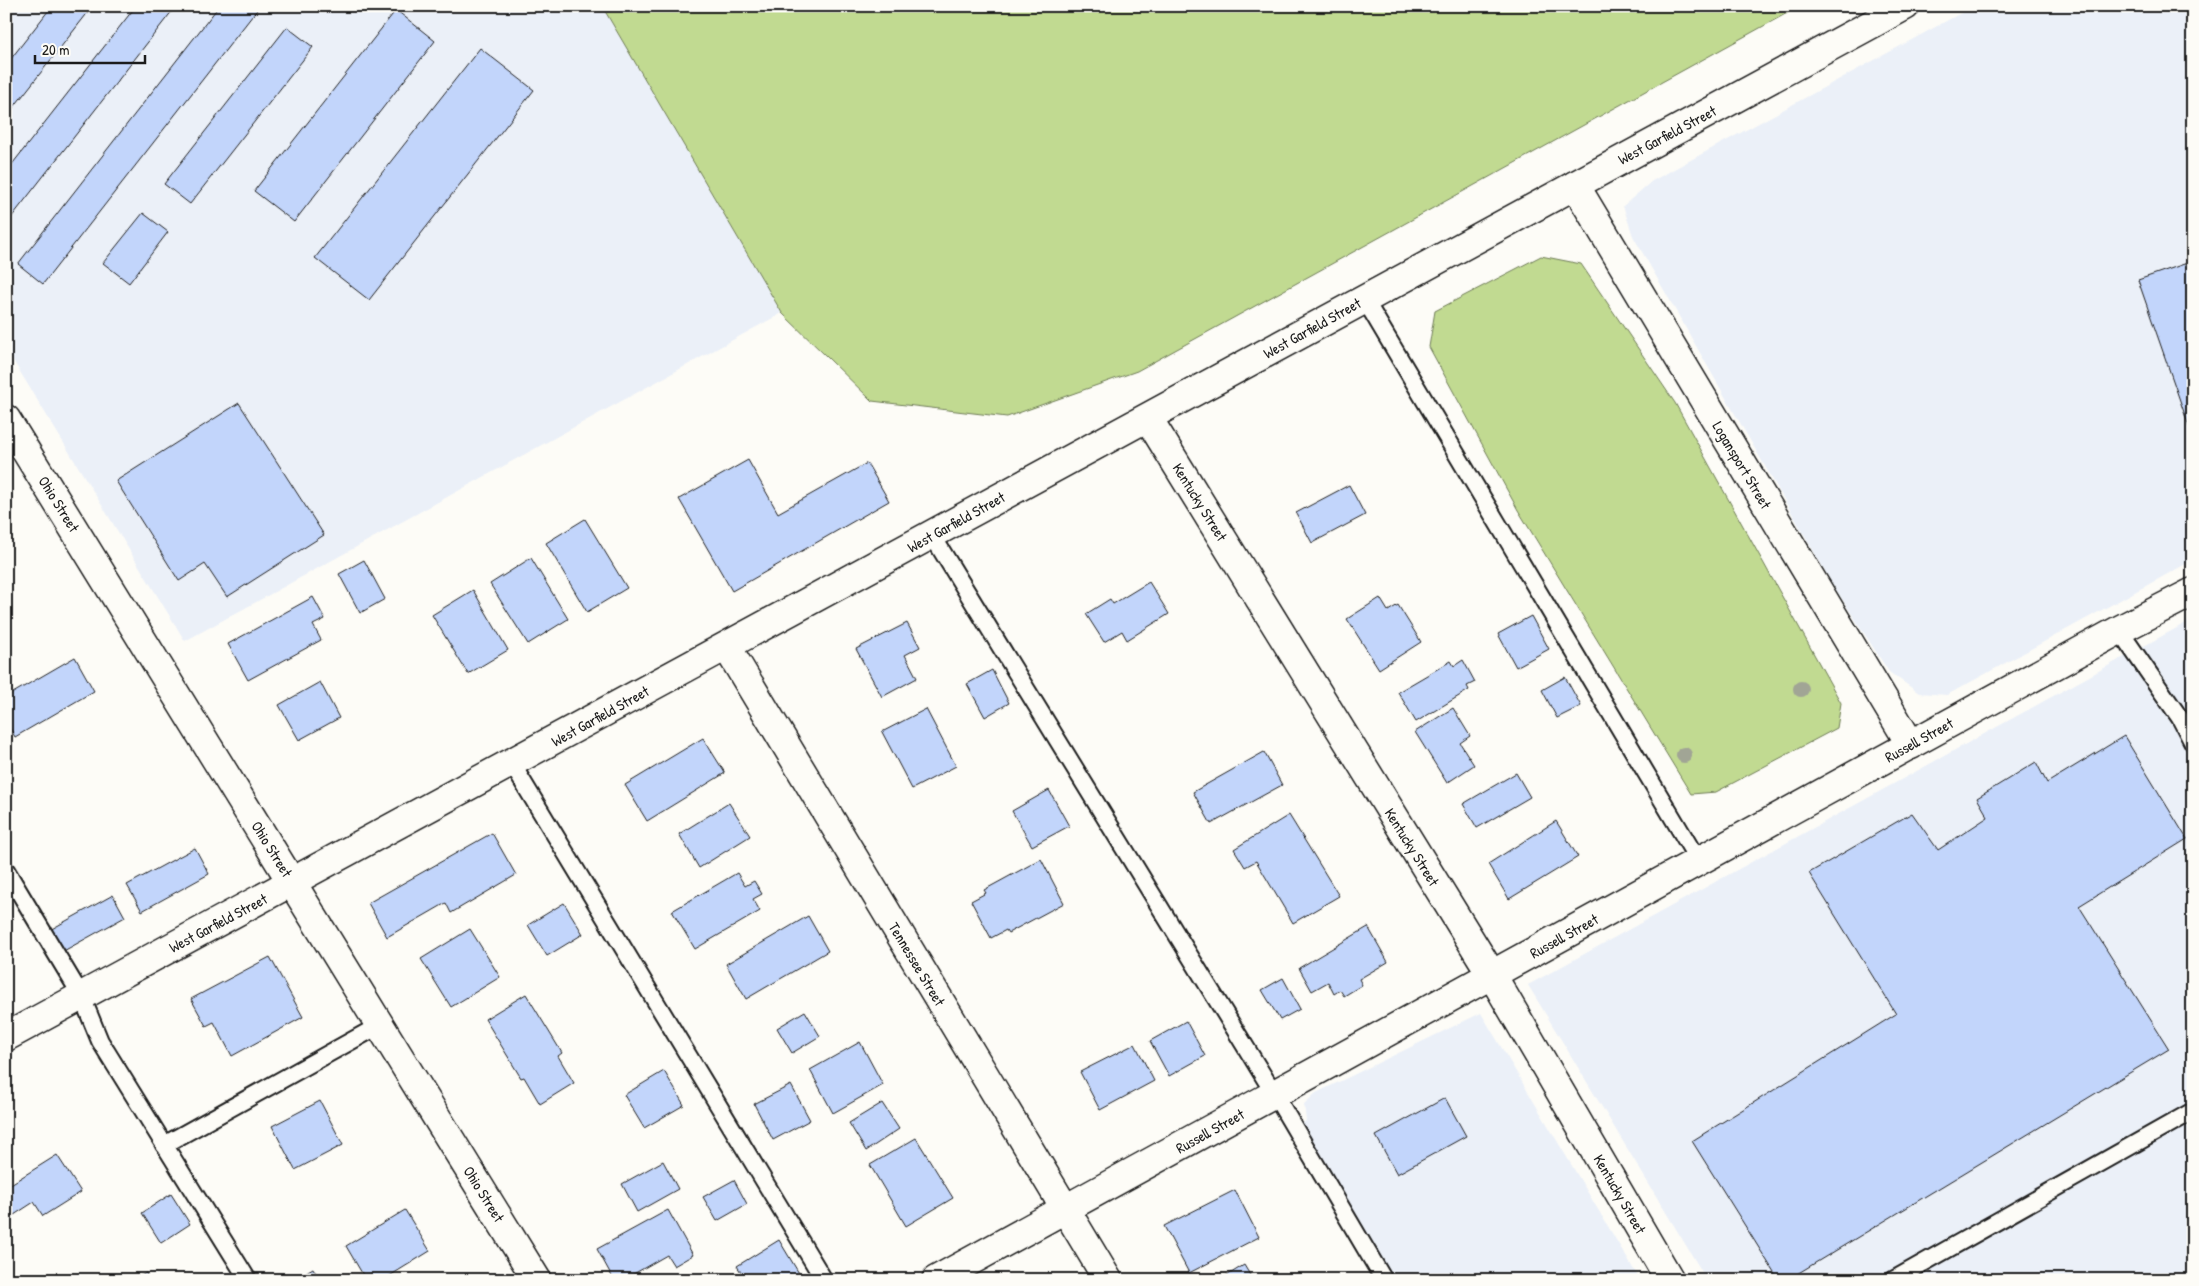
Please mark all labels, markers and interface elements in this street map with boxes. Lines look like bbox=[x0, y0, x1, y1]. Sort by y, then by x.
scale bar bbox=[35, 32, 145, 64]
text: 20 m bbox=[42, 39, 69, 60]
street label: West Garfield Street bbox=[1614, 100, 1721, 170]
street label: West Garfield Street bbox=[1259, 292, 1365, 364]
street label: Logansport Street bbox=[1708, 417, 1777, 513]
street label: Kentucky Street bbox=[1168, 459, 1233, 546]
street label: Ohio Street bbox=[34, 472, 85, 537]
street label: West Garfield Street bbox=[903, 486, 1009, 558]
street label: West Garfield Street bbox=[547, 680, 653, 752]
street label: Russell Street bbox=[1881, 712, 1958, 767]
street label: Kentucky Street bbox=[1380, 804, 1445, 891]
street label: Ohio Street bbox=[247, 817, 298, 882]
street label: West Garfield Street bbox=[165, 888, 272, 958]
street label: Russell Street bbox=[1526, 908, 1603, 963]
street label: Tennessee Street bbox=[884, 918, 951, 1011]
street label: Russell Street bbox=[1172, 1103, 1249, 1158]
street label: Kentucky Street bbox=[1589, 1150, 1652, 1238]
street label: Ohio Street bbox=[459, 1162, 510, 1227]

